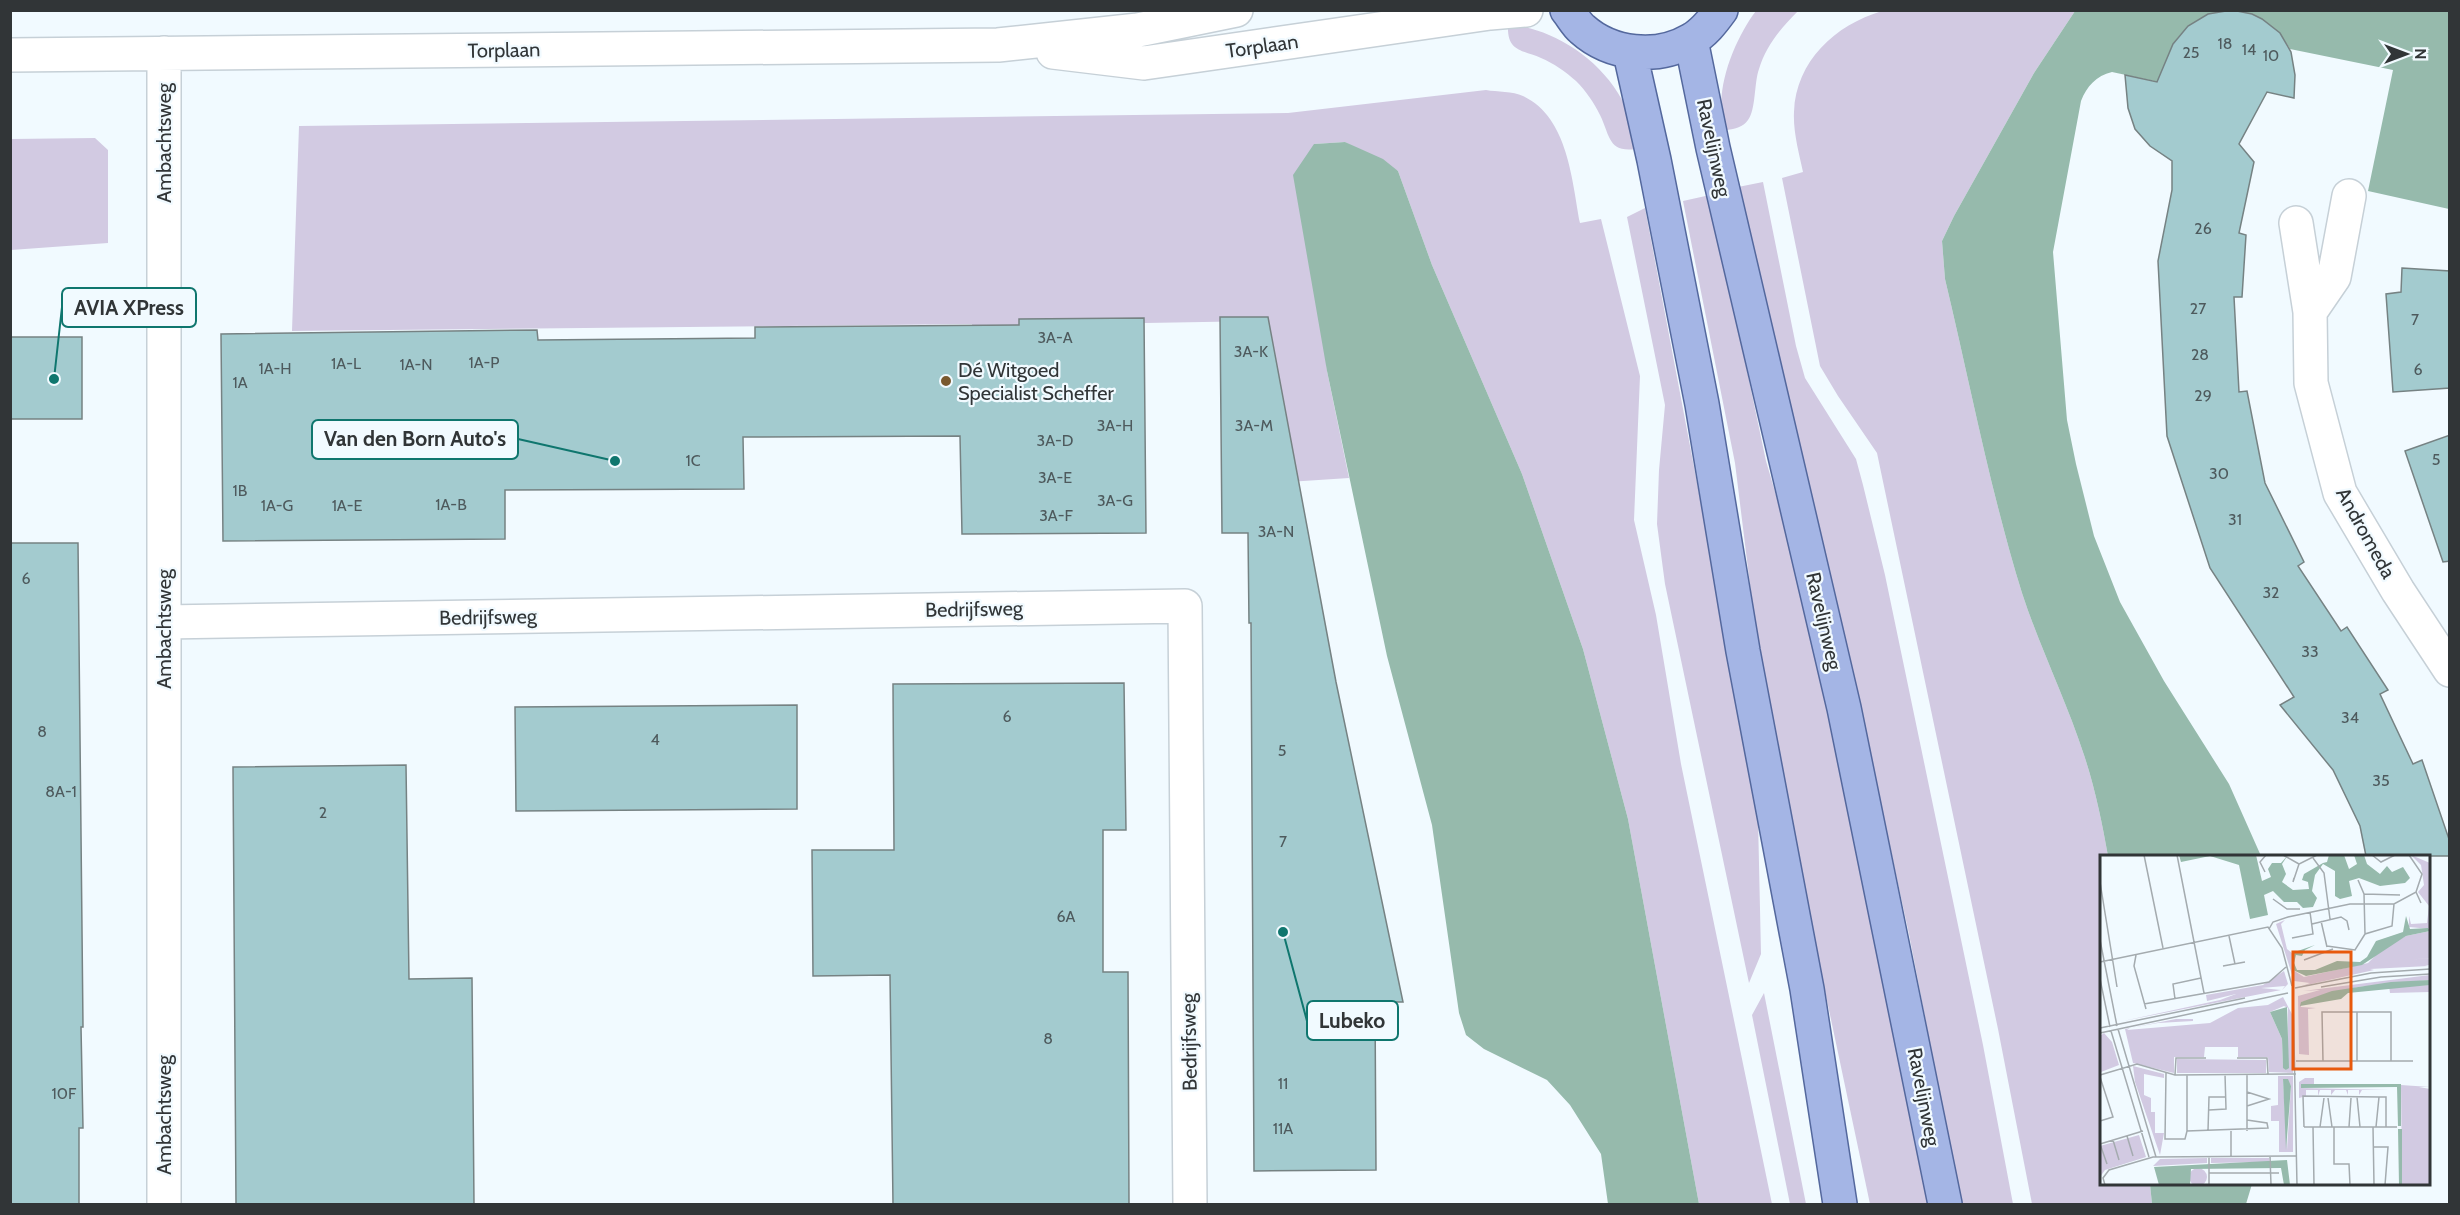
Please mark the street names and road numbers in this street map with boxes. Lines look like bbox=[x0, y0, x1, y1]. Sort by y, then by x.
street label: Torplaan bbox=[1224, 29, 1300, 63]
street label: Torplaan bbox=[467, 37, 541, 63]
street label: Ambachtsweg bbox=[152, 82, 176, 203]
street label: Ravelijnweg bbox=[1692, 97, 1736, 200]
street label: Andromeda bbox=[2331, 483, 2401, 583]
street label: Ambachtsweg bbox=[152, 568, 176, 689]
street label: Ravelijnweg bbox=[1801, 570, 1847, 673]
street label: Bedrijfsweg bbox=[925, 596, 1024, 622]
street label: Bedrijfsweg bbox=[439, 604, 538, 630]
street label: Bedrijfsweg bbox=[1176, 992, 1202, 1091]
street label: Ravelijnweg bbox=[1903, 1046, 1946, 1149]
street label: Ambachtsweg bbox=[152, 1054, 176, 1175]

